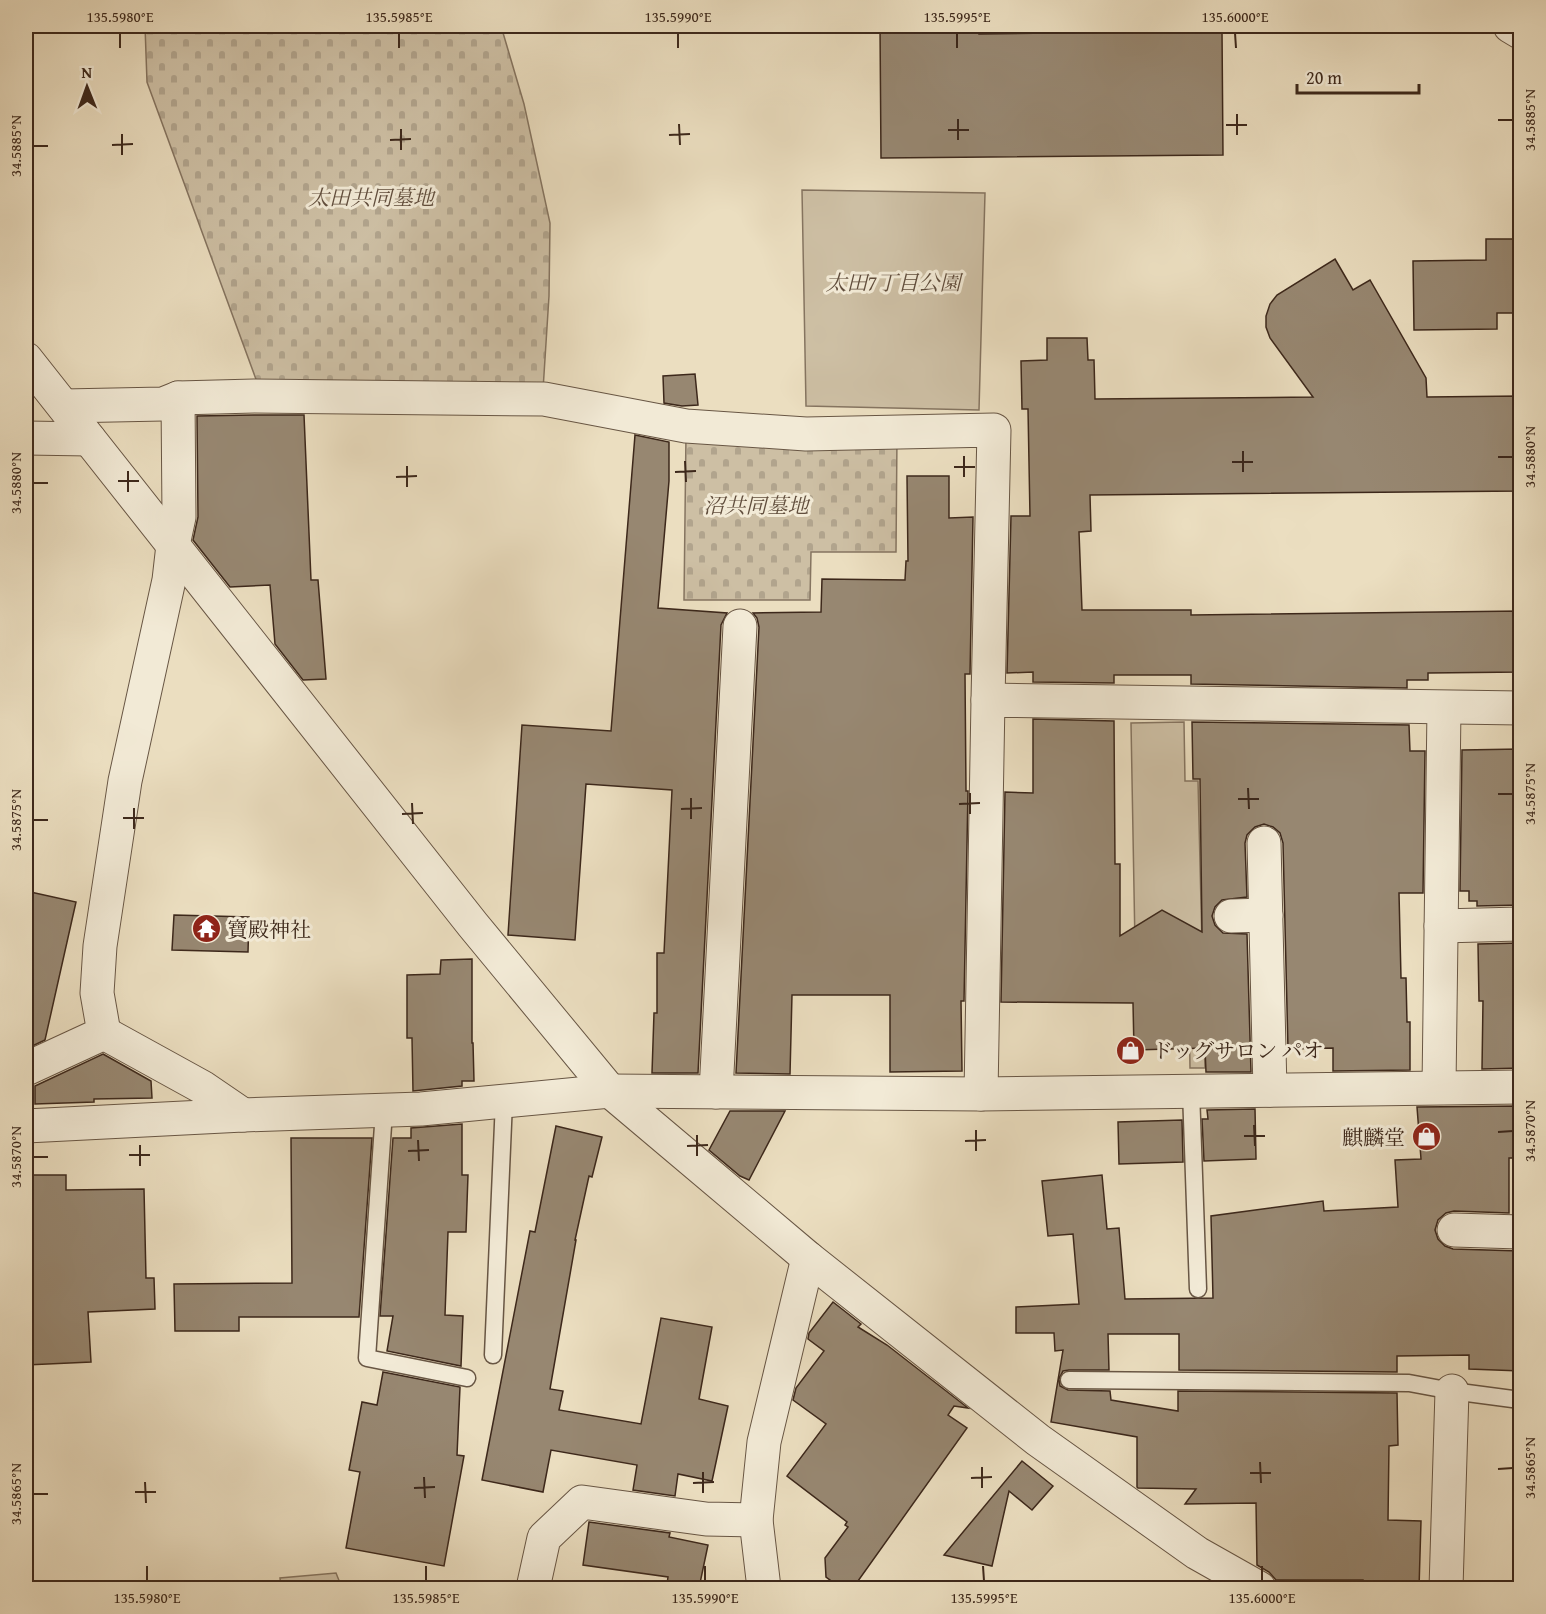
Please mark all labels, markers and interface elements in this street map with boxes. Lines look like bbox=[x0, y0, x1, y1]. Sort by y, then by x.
text: 135.5980°E bbox=[86, 6, 154, 27]
text: 135.5985°E bbox=[365, 6, 433, 27]
text: 135.5990°E bbox=[644, 6, 712, 27]
text: 135.5995°E bbox=[923, 6, 991, 27]
text: 135.6000°E bbox=[1201, 6, 1269, 27]
north arrow bbox=[57, 57, 117, 117]
scale bar bbox=[1297, 57, 1418, 95]
text: N bbox=[81, 60, 93, 84]
text: 20 m bbox=[1306, 64, 1342, 91]
text: 34.5885°N bbox=[1519, 89, 1540, 151]
text: 34.5885°N bbox=[5, 115, 26, 177]
park label: 太田共同墓地 bbox=[308, 182, 436, 213]
park label: 太田7丁目公園 bbox=[826, 267, 963, 298]
text: 34.5880°N bbox=[1519, 426, 1540, 488]
text: 34.5880°N bbox=[5, 452, 26, 514]
park label: 沼共同墓地 bbox=[704, 490, 810, 521]
text: 34.5875°N bbox=[1519, 763, 1540, 825]
text: 34.5875°N bbox=[5, 789, 26, 851]
temple icon: 寶殿神社 bbox=[190, 913, 222, 945]
place label: 寶殿神社 bbox=[227, 914, 311, 945]
shop icon: ドッグサロン パオ bbox=[1115, 1034, 1147, 1066]
place label: ドッグサロン パオ bbox=[1152, 1035, 1324, 1066]
text: 34.5870°N bbox=[1519, 1100, 1540, 1162]
shop icon: 麒麟堂 bbox=[1410, 1121, 1442, 1153]
place label: 麒麟堂 bbox=[1342, 1122, 1405, 1153]
text: 34.5870°N bbox=[5, 1126, 26, 1188]
text: 34.5865°N bbox=[1519, 1437, 1540, 1499]
text: 34.5865°N bbox=[5, 1463, 26, 1525]
text: 135.5980°E bbox=[113, 1587, 181, 1608]
text: 135.5985°E bbox=[392, 1587, 460, 1608]
text: 135.5990°E bbox=[671, 1587, 739, 1608]
text: 135.5995°E bbox=[950, 1587, 1018, 1608]
text: 135.6000°E bbox=[1228, 1587, 1296, 1608]

